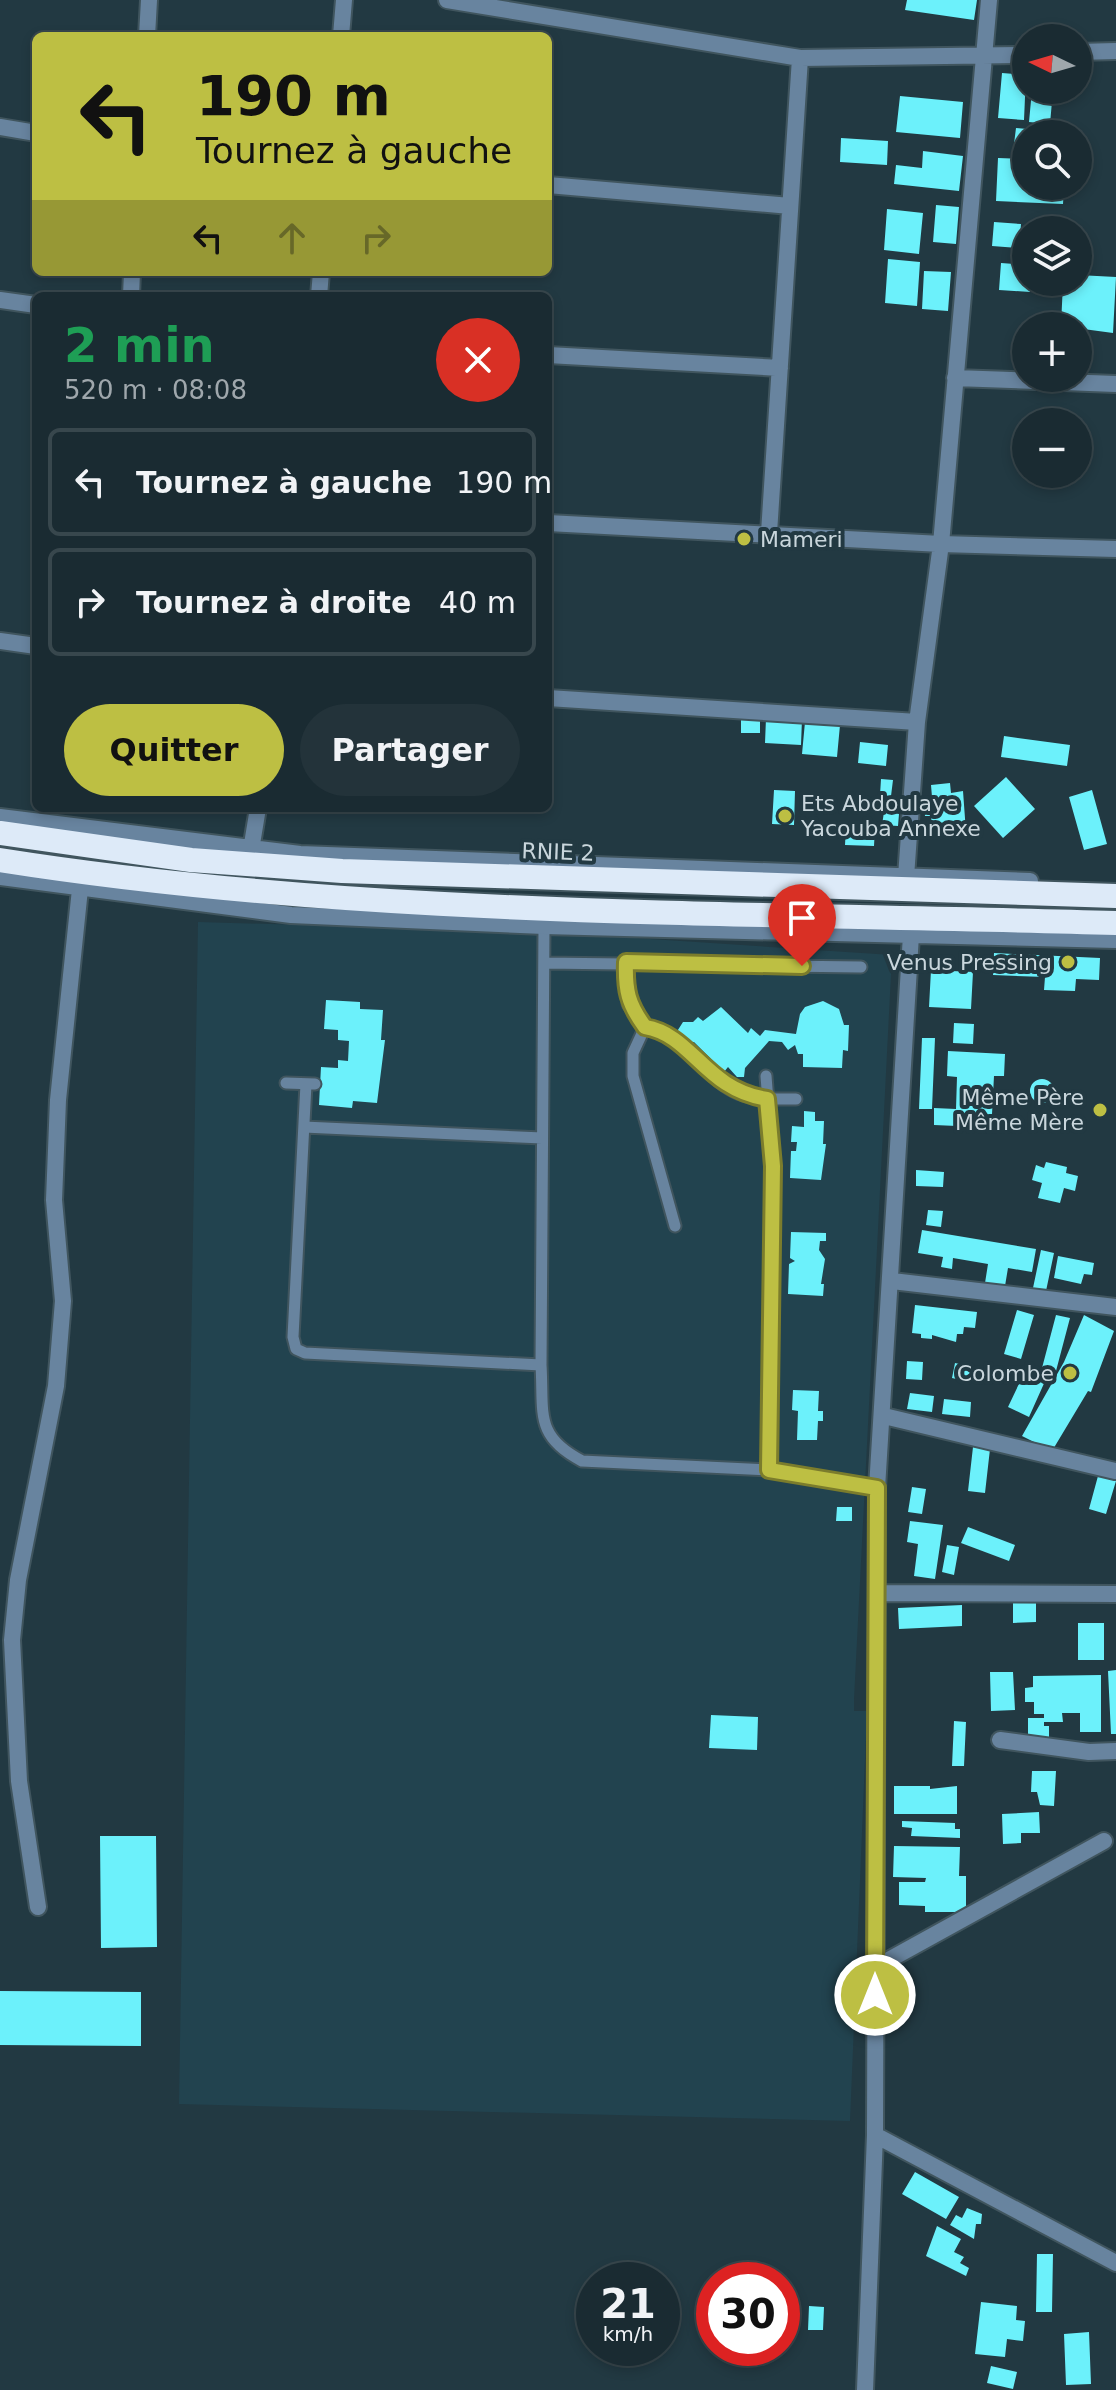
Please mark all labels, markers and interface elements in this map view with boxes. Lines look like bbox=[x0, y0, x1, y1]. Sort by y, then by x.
north arrow bbox=[1012, 24, 1092, 104]
map controls bbox=[1012, 24, 1092, 488]
text: 190 m bbox=[196, 63, 391, 128]
icon: left bbox=[64, 64, 168, 168]
button: search bbox=[1012, 120, 1092, 200]
text: Tournez à gauche bbox=[196, 130, 512, 171]
icon: left bbox=[186, 216, 230, 260]
icon: ahead bbox=[270, 216, 314, 260]
icon: right bbox=[354, 216, 398, 260]
button: layers bbox=[1012, 216, 1092, 296]
button: + bbox=[1012, 312, 1092, 392]
text: 2 min bbox=[64, 317, 215, 373]
button: close bbox=[436, 318, 520, 402]
text: 520 m · 08:08 bbox=[64, 375, 247, 405]
button: − bbox=[1012, 408, 1092, 488]
icon: left bbox=[68, 460, 112, 504]
text: Tournez à gauche bbox=[136, 465, 432, 500]
text: 190 m bbox=[456, 465, 552, 500]
place label: Mameri bbox=[760, 527, 843, 552]
marker: Mameri bbox=[735, 530, 753, 548]
icon: right bbox=[68, 580, 112, 624]
text: Tournez à droite bbox=[136, 585, 411, 620]
text: 40 m bbox=[439, 585, 516, 620]
button: Quitter bbox=[64, 704, 284, 796]
button: Partager bbox=[300, 704, 520, 796]
place label: Ets Abdoulaye Yacouba Annexe bbox=[800, 791, 981, 841]
marker: Ets Abdoulaye Yacouba Annexe bbox=[776, 807, 794, 825]
street label: RNIE 2 bbox=[521, 838, 595, 866]
pin bbox=[768, 884, 836, 966]
icon: arrive bbox=[780, 896, 824, 940]
place label: Venus Pressing bbox=[887, 950, 1052, 975]
marker: Venus Pressing bbox=[1059, 953, 1077, 971]
place label: Même Père Même Mère bbox=[955, 1085, 1084, 1135]
marker: Même Père Même Mère bbox=[1091, 1101, 1109, 1119]
place label: Colombe bbox=[957, 1361, 1054, 1386]
marker: Colombe bbox=[1061, 1364, 1079, 1382]
position arrow bbox=[833, 1953, 917, 2037]
speed limit sign: 30 bbox=[696, 2262, 800, 2366]
text: 21 bbox=[600, 2281, 656, 2327]
text: km/h bbox=[603, 2322, 653, 2346]

